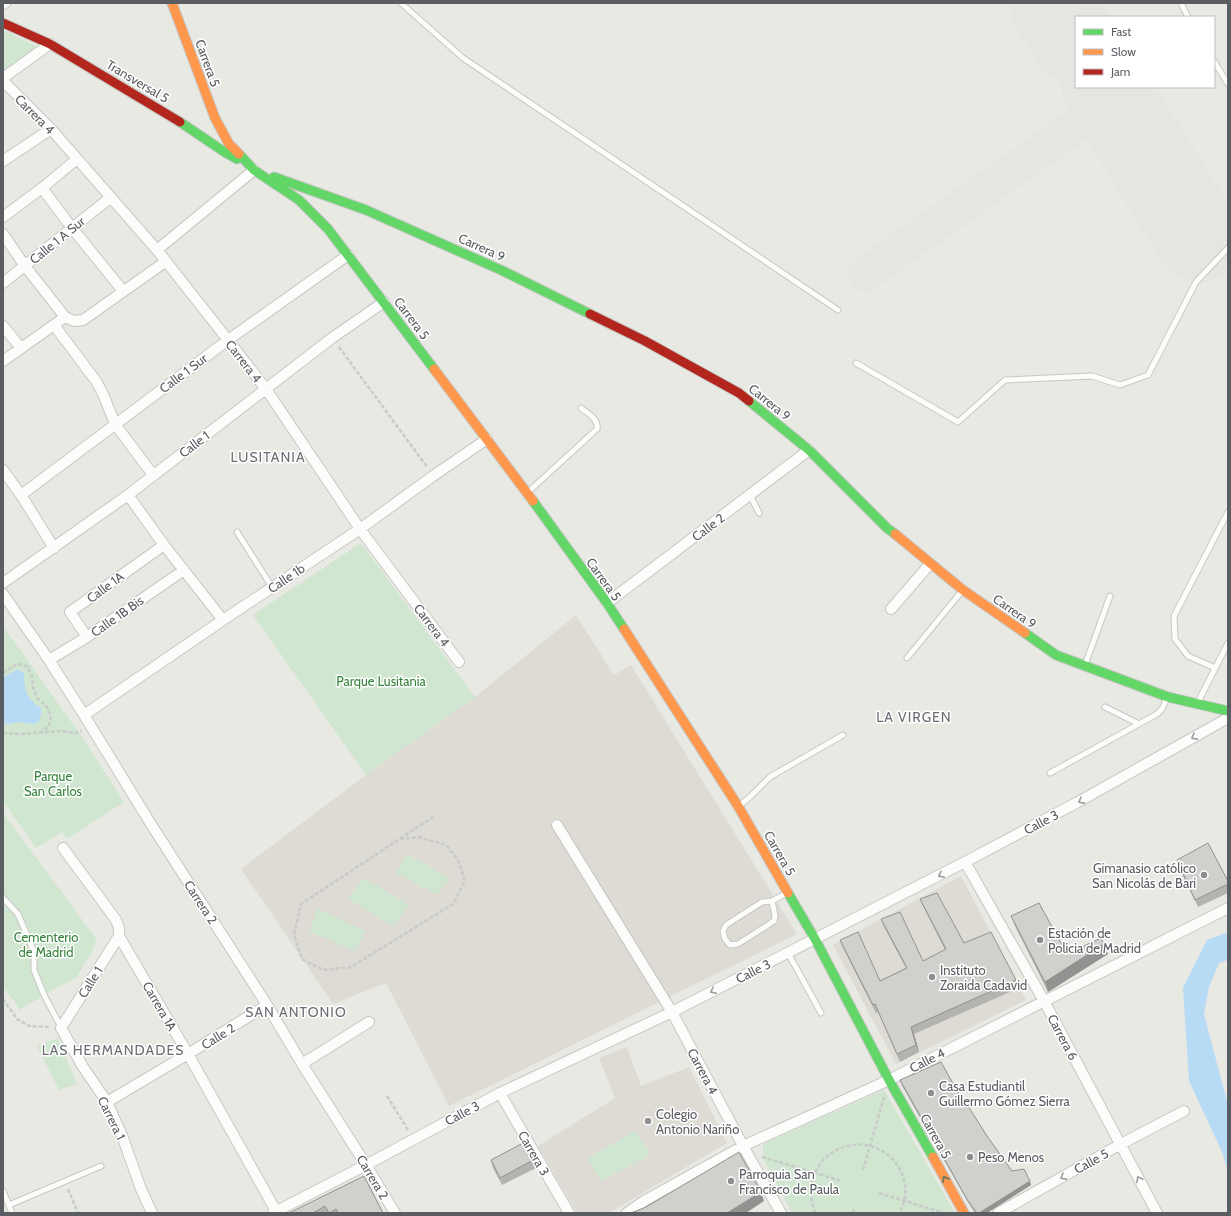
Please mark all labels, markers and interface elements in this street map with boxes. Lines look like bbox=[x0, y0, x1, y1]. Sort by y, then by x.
legend bbox=[1075, 16, 1215, 88]
text: Fast bbox=[1111, 24, 1131, 39]
street label: Carrera 5 bbox=[192, 37, 224, 89]
text: Slow bbox=[1111, 44, 1136, 59]
street label: Transversal 5 bbox=[104, 56, 172, 106]
text: Jam bbox=[1110, 64, 1130, 79]
street label: Carrera 4 bbox=[12, 91, 59, 138]
street label: Calle 1 A Sur bbox=[26, 212, 89, 267]
street label: Carrera 9 bbox=[456, 230, 508, 264]
street label: Carrera 5 bbox=[391, 294, 433, 342]
street label: Carrera 4 bbox=[222, 337, 266, 386]
street label: Calle 1 Sur bbox=[156, 349, 211, 396]
street label: Carrera 9 bbox=[746, 380, 794, 424]
street label: Calle 1 bbox=[176, 427, 212, 461]
district label: LUSITANIA bbox=[230, 448, 306, 466]
street label: Calle 2 bbox=[689, 509, 728, 544]
street label: Carrera 5 bbox=[583, 554, 625, 604]
street label: Calle 1b bbox=[264, 560, 308, 596]
street label: Calle 1A bbox=[83, 568, 127, 606]
street label: Carrera 9 bbox=[990, 590, 1040, 632]
street label: Calle 1B Bis bbox=[88, 592, 147, 640]
street label: Carrera 4 bbox=[411, 600, 454, 650]
park label: Parque Lusitania bbox=[336, 673, 426, 689]
district label: LA VIRGEN bbox=[876, 708, 952, 726]
one-way arrow bbox=[1191, 733, 1198, 740]
park label: Parque San Carlos bbox=[24, 768, 83, 799]
one-way arrow bbox=[1077, 796, 1085, 804]
street label: Calle 3 bbox=[1021, 806, 1061, 838]
street label: Carrera 5 bbox=[761, 828, 799, 878]
place label: Gimanasio católico San Nicolás de Bari bbox=[1092, 860, 1196, 891]
one-way arrow bbox=[938, 870, 945, 878]
marker: Gimanasio católico San Nicolás de Bari bbox=[1199, 870, 1209, 880]
street label: Carrera 2 bbox=[181, 877, 221, 927]
place label: Estación de Policia de Madrid bbox=[1048, 925, 1141, 956]
park label: Cementerio de Madrid bbox=[14, 929, 78, 960]
marker: Estación de Policia de Madrid bbox=[1035, 935, 1045, 945]
street label: Calle 3 bbox=[733, 955, 773, 987]
place label: Instituto Zoraida Cadavid bbox=[940, 962, 1027, 993]
street label: Calle 1 bbox=[74, 963, 106, 1001]
marker: Instituto Zoraida Cadavid bbox=[927, 972, 937, 982]
street label: Carrera 1A bbox=[139, 978, 181, 1034]
one-way arrow bbox=[710, 987, 717, 994]
district label: SAN ANTONIO bbox=[245, 1003, 347, 1021]
street label: Carrera 6 bbox=[1044, 1011, 1082, 1063]
street label: Calle 2 bbox=[198, 1019, 238, 1053]
district label: LAS HERMANDADES bbox=[42, 1041, 184, 1059]
street label: Calle 4 bbox=[907, 1044, 948, 1076]
street label: Carrera 4 bbox=[684, 1045, 722, 1097]
place label: Casa Estudiantil Guillermo Gómez Sierra bbox=[939, 1078, 1071, 1109]
marker: Casa Estudiantil Guillermo Gómez Sierra bbox=[926, 1088, 936, 1098]
street label: Carrera 1 bbox=[95, 1094, 129, 1142]
street label: Calle 3 bbox=[442, 1097, 482, 1129]
place label: Colegio Antonio Nariño bbox=[656, 1106, 739, 1137]
street label: Carrera 5 bbox=[917, 1111, 955, 1161]
marker: Colegio Antonio Nariño bbox=[643, 1116, 653, 1126]
street label: Carrera 3 bbox=[515, 1128, 553, 1178]
street label: Calle 5 bbox=[1071, 1145, 1111, 1177]
place label: Peso Menos bbox=[978, 1149, 1045, 1165]
street label: Carrera 2 bbox=[354, 1152, 393, 1202]
marker: Peso Menos bbox=[965, 1152, 975, 1162]
place label: Parroquia San Francisco de Paula bbox=[739, 1166, 840, 1197]
one-way arrow bbox=[1059, 1172, 1067, 1180]
one-way arrow bbox=[1136, 1175, 1144, 1183]
marker: Parroquia San Francisco de Paula bbox=[726, 1176, 736, 1186]
one-way arrow bbox=[942, 1176, 949, 1183]

